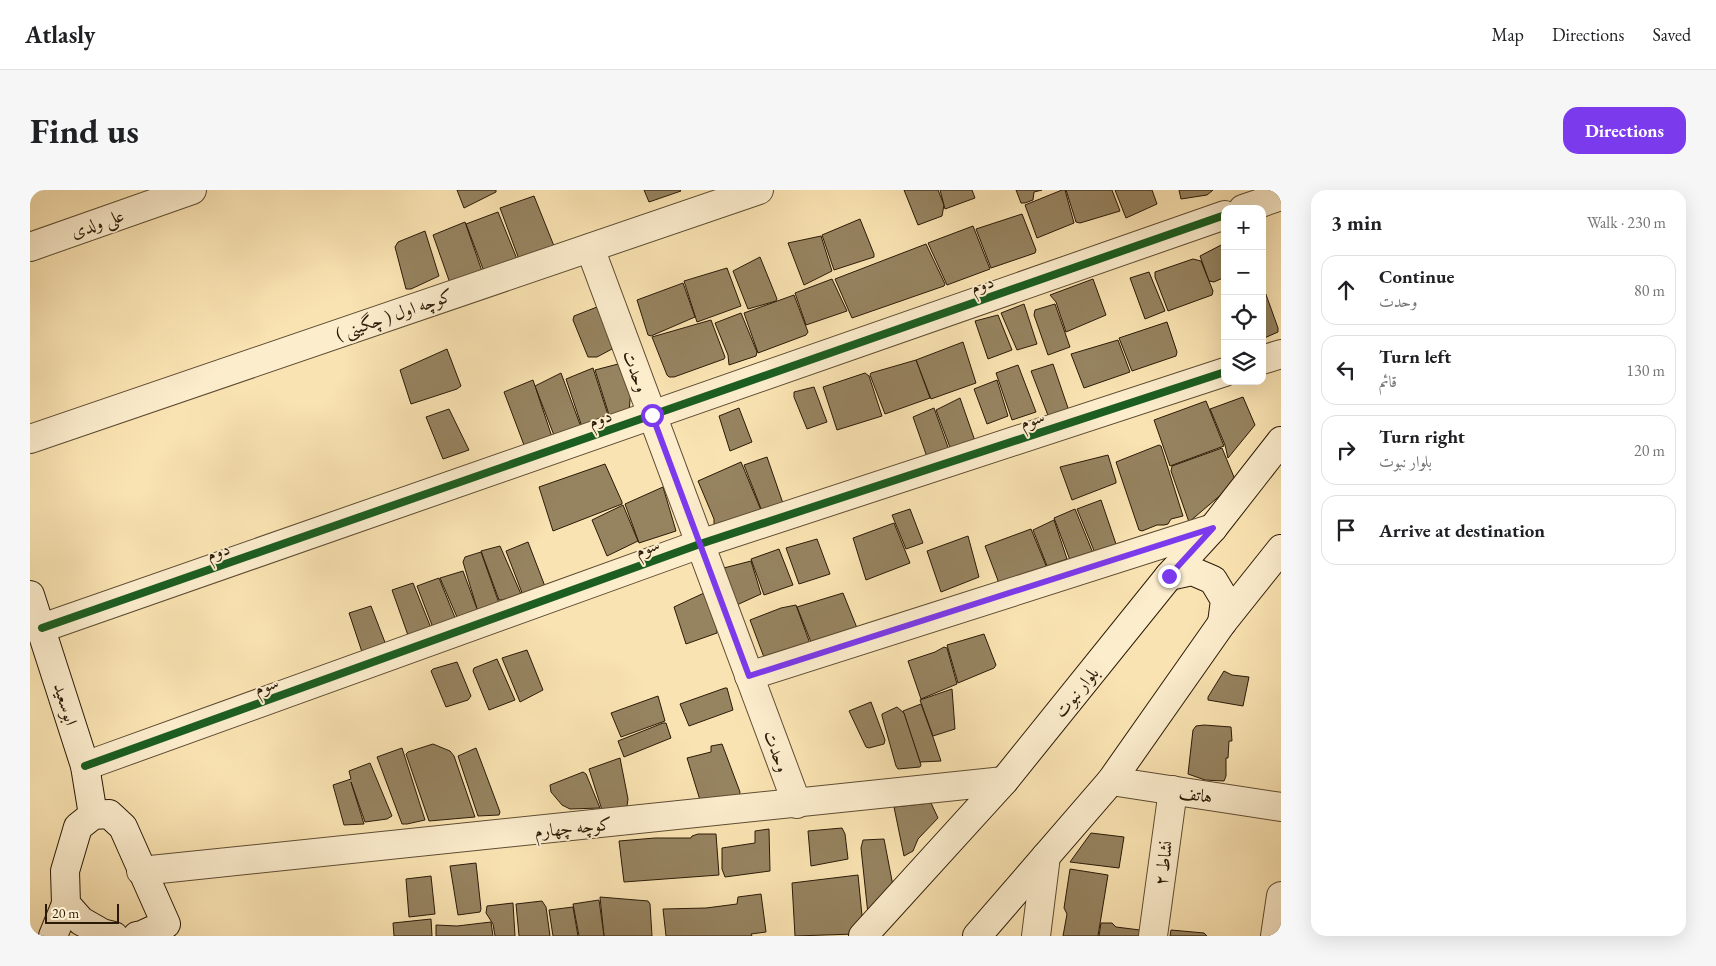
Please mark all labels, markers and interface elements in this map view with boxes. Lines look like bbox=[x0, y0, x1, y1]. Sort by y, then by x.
text: Atlasly bbox=[25, 19, 95, 50]
text: Map bbox=[1492, 23, 1524, 46]
text: Directions bbox=[1552, 23, 1624, 46]
text: Saved bbox=[1652, 23, 1691, 46]
button: Directions bbox=[1563, 107, 1686, 154]
text: Find us bbox=[30, 108, 139, 153]
street label: علی ولدی bbox=[67, 203, 127, 245]
map controls bbox=[1221, 205, 1266, 385]
button: + bbox=[1221, 205, 1266, 250]
text: 3 min bbox=[1331, 209, 1382, 236]
text: Walk · 230 m bbox=[1587, 212, 1666, 233]
button: − bbox=[1221, 250, 1266, 295]
text: Continue bbox=[1379, 264, 1454, 289]
street label: دوم bbox=[967, 269, 998, 303]
icon: ahead bbox=[1332, 276, 1360, 304]
text: 80 m bbox=[1634, 280, 1665, 301]
street label: کوچه اول ( چگینی ) bbox=[332, 283, 456, 347]
text: وحدت bbox=[1379, 291, 1417, 312]
button: locate bbox=[1221, 295, 1266, 340]
button: layers bbox=[1221, 340, 1266, 385]
text: Turn left bbox=[1379, 344, 1451, 369]
street label: وحدت bbox=[618, 347, 654, 395]
icon: left bbox=[1332, 356, 1360, 384]
text: 130 m bbox=[1626, 360, 1665, 381]
text: قائم bbox=[1379, 371, 1397, 392]
street label: دوم bbox=[585, 403, 616, 437]
route start bbox=[641, 404, 664, 427]
street label: سوم bbox=[1017, 404, 1049, 438]
text: Turn right bbox=[1379, 424, 1465, 449]
icon: right bbox=[1332, 436, 1360, 464]
text: 20 m bbox=[1634, 440, 1665, 461]
text: بلوار نبوت bbox=[1379, 451, 1432, 472]
icon: arrive bbox=[1332, 516, 1360, 544]
text: Arrive at destination bbox=[1379, 518, 1545, 543]
street label: سوم bbox=[632, 532, 664, 567]
street label: دوم bbox=[203, 536, 234, 570]
route end bbox=[1158, 565, 1181, 588]
street label: بلوار نبوت bbox=[1048, 662, 1104, 722]
street label: سوم bbox=[251, 670, 283, 705]
street label: ابوسعید bbox=[49, 680, 83, 728]
street label: وحدت bbox=[759, 727, 795, 775]
street label: هاتف bbox=[1178, 780, 1214, 808]
street label: کوچه چهارم bbox=[533, 812, 613, 847]
street label: نشاط ۲ bbox=[1148, 839, 1178, 887]
scale bar bbox=[45, 901, 119, 924]
text: 20 m bbox=[52, 904, 79, 922]

